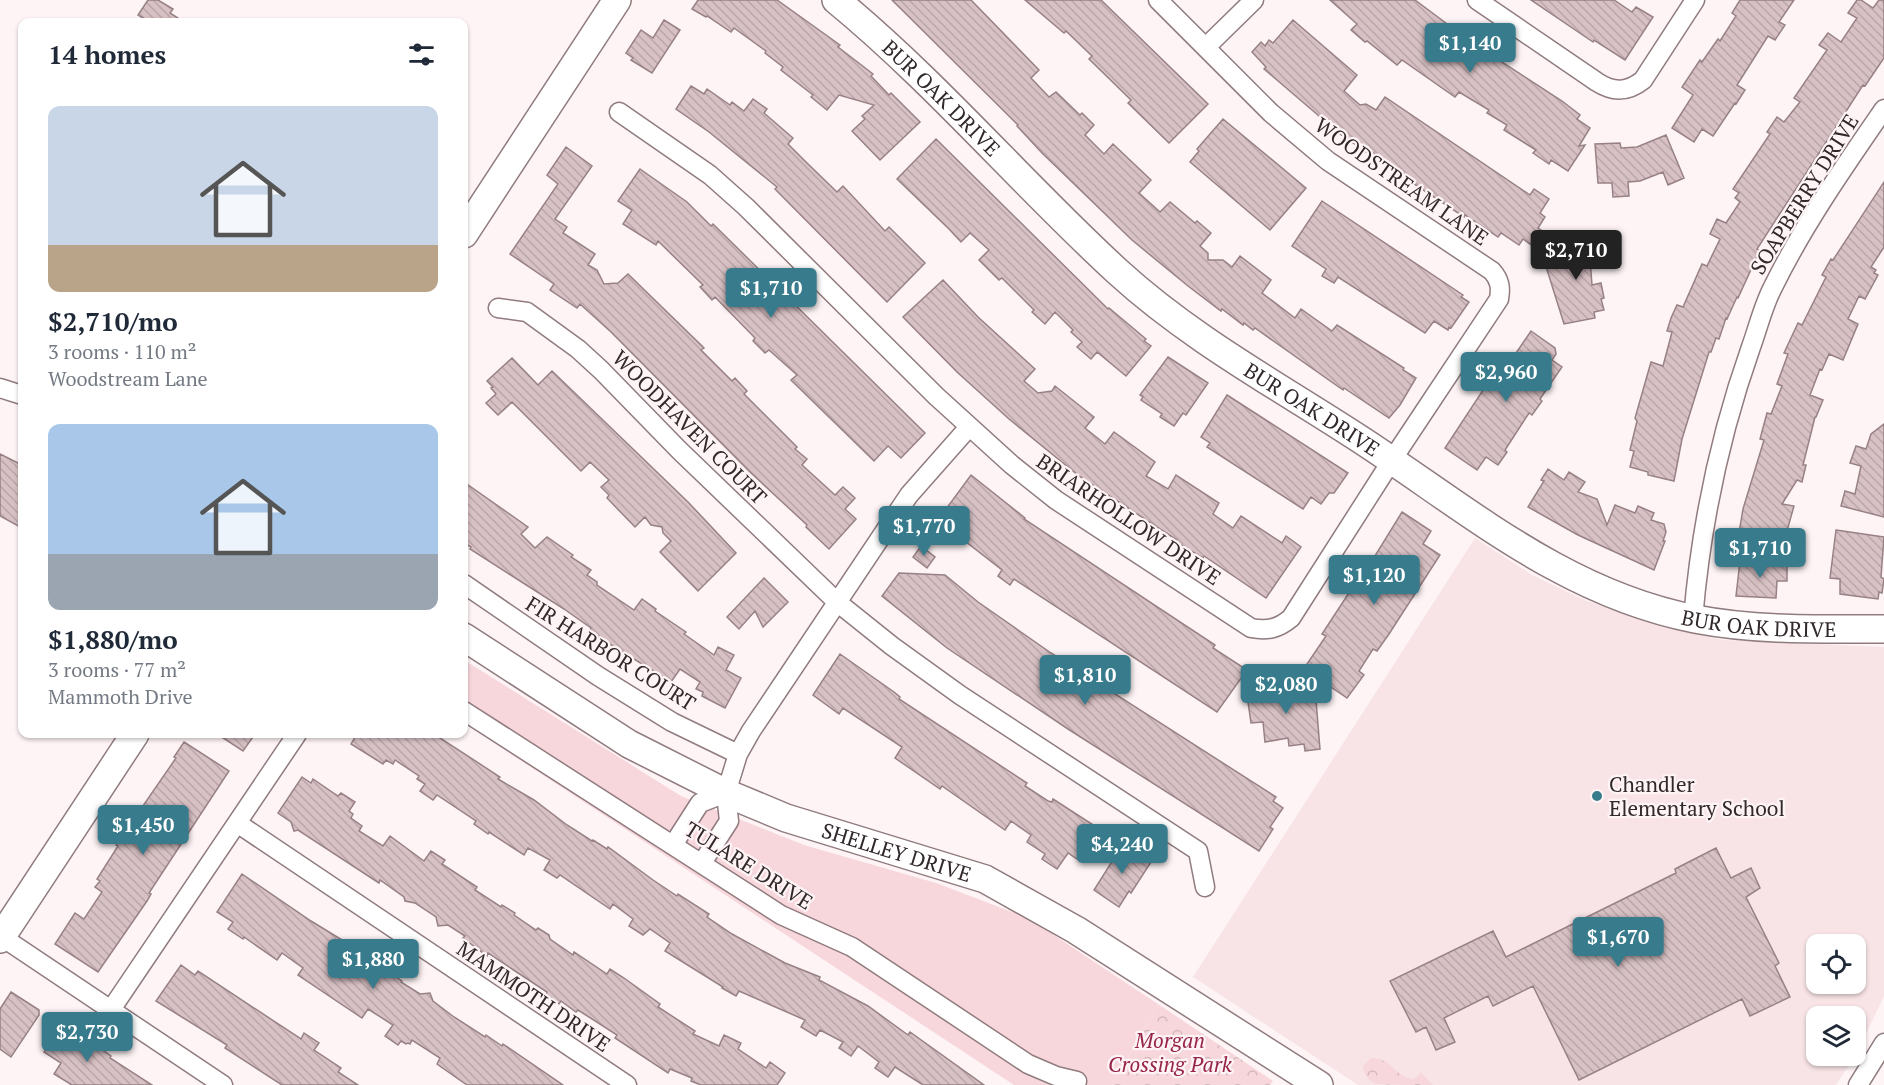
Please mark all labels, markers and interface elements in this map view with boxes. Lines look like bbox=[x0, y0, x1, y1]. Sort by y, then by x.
pin: $1,140 bbox=[1421, 23, 1519, 74]
text: $1,140 bbox=[1439, 29, 1501, 56]
street label: BUR OAK DRIVE bbox=[877, 33, 1007, 162]
text: 14 homes bbox=[48, 37, 166, 71]
icon: filters bbox=[405, 38, 438, 71]
street label: SOAPBERRY DRIVE bbox=[1743, 109, 1865, 279]
street label: WOODSTREAM LANE bbox=[1310, 110, 1494, 252]
icon: home bbox=[189, 145, 297, 253]
pin: $2,710 bbox=[1527, 230, 1625, 281]
text: $2,710 bbox=[1545, 236, 1607, 263]
pin: $1,710 bbox=[722, 268, 820, 319]
text: $1,710 bbox=[740, 274, 802, 301]
text: $2,710/mo bbox=[48, 304, 178, 338]
text: 3 rooms · 110 m² bbox=[48, 338, 196, 365]
street label: WOODHAVEN COURT bbox=[607, 344, 773, 510]
pin: $2,960 bbox=[1457, 352, 1555, 403]
street label: BUR OAK DRIVE bbox=[1239, 356, 1385, 462]
text: $2,960 bbox=[1475, 358, 1537, 385]
text: Woodstream Lane bbox=[48, 365, 208, 392]
street label: BRIARHOLLOW DRIVE bbox=[1031, 447, 1227, 591]
icon: home bbox=[189, 463, 297, 571]
pin: $1,770 bbox=[875, 506, 973, 557]
text: $1,770 bbox=[893, 512, 955, 539]
pin: $1,710 bbox=[1711, 528, 1809, 579]
text: $1,710 bbox=[1729, 534, 1791, 561]
pin: $1,120 bbox=[1325, 555, 1423, 606]
text: $1,120 bbox=[1343, 561, 1405, 588]
street label: FIR HARBOR COURT bbox=[521, 589, 701, 717]
street label: BUR OAK DRIVE bbox=[1679, 603, 1836, 643]
text: $1,880/mo bbox=[48, 622, 178, 656]
pin: $1,810 bbox=[1036, 655, 1134, 706]
text: 3 rooms · 77 m² bbox=[48, 656, 186, 683]
text: $1,810 bbox=[1054, 661, 1116, 688]
pin: $2,080 bbox=[1237, 664, 1335, 715]
text: $2,080 bbox=[1255, 670, 1317, 697]
text: Mammoth Drive bbox=[48, 683, 193, 710]
place label: Chandler Elementary School bbox=[1609, 770, 1785, 822]
marker: Chandler Elementary School bbox=[1590, 789, 1604, 803]
pin: $1,450 bbox=[94, 805, 192, 856]
text: $1,450 bbox=[112, 811, 174, 838]
street label: TULARE DRIVE bbox=[680, 814, 818, 916]
street label: SHELLEY DRIVE bbox=[818, 816, 975, 888]
pin: $4,240 bbox=[1073, 824, 1171, 875]
text: $4,240 bbox=[1091, 830, 1153, 857]
pin: $1,670 bbox=[1569, 917, 1667, 968]
text: $1,670 bbox=[1587, 923, 1649, 950]
street label: MAMMOTH DRIVE bbox=[452, 934, 616, 1058]
map controls bbox=[1806, 934, 1866, 1066]
button: locate bbox=[1806, 934, 1866, 994]
pin: $1,880 bbox=[324, 939, 422, 990]
text: $1,880 bbox=[342, 945, 404, 972]
button: layers bbox=[1806, 1006, 1866, 1066]
pin: $2,730 bbox=[38, 1012, 136, 1063]
text: $2,730 bbox=[56, 1018, 118, 1045]
park label: Morgan Crossing Park bbox=[1108, 1026, 1233, 1078]

